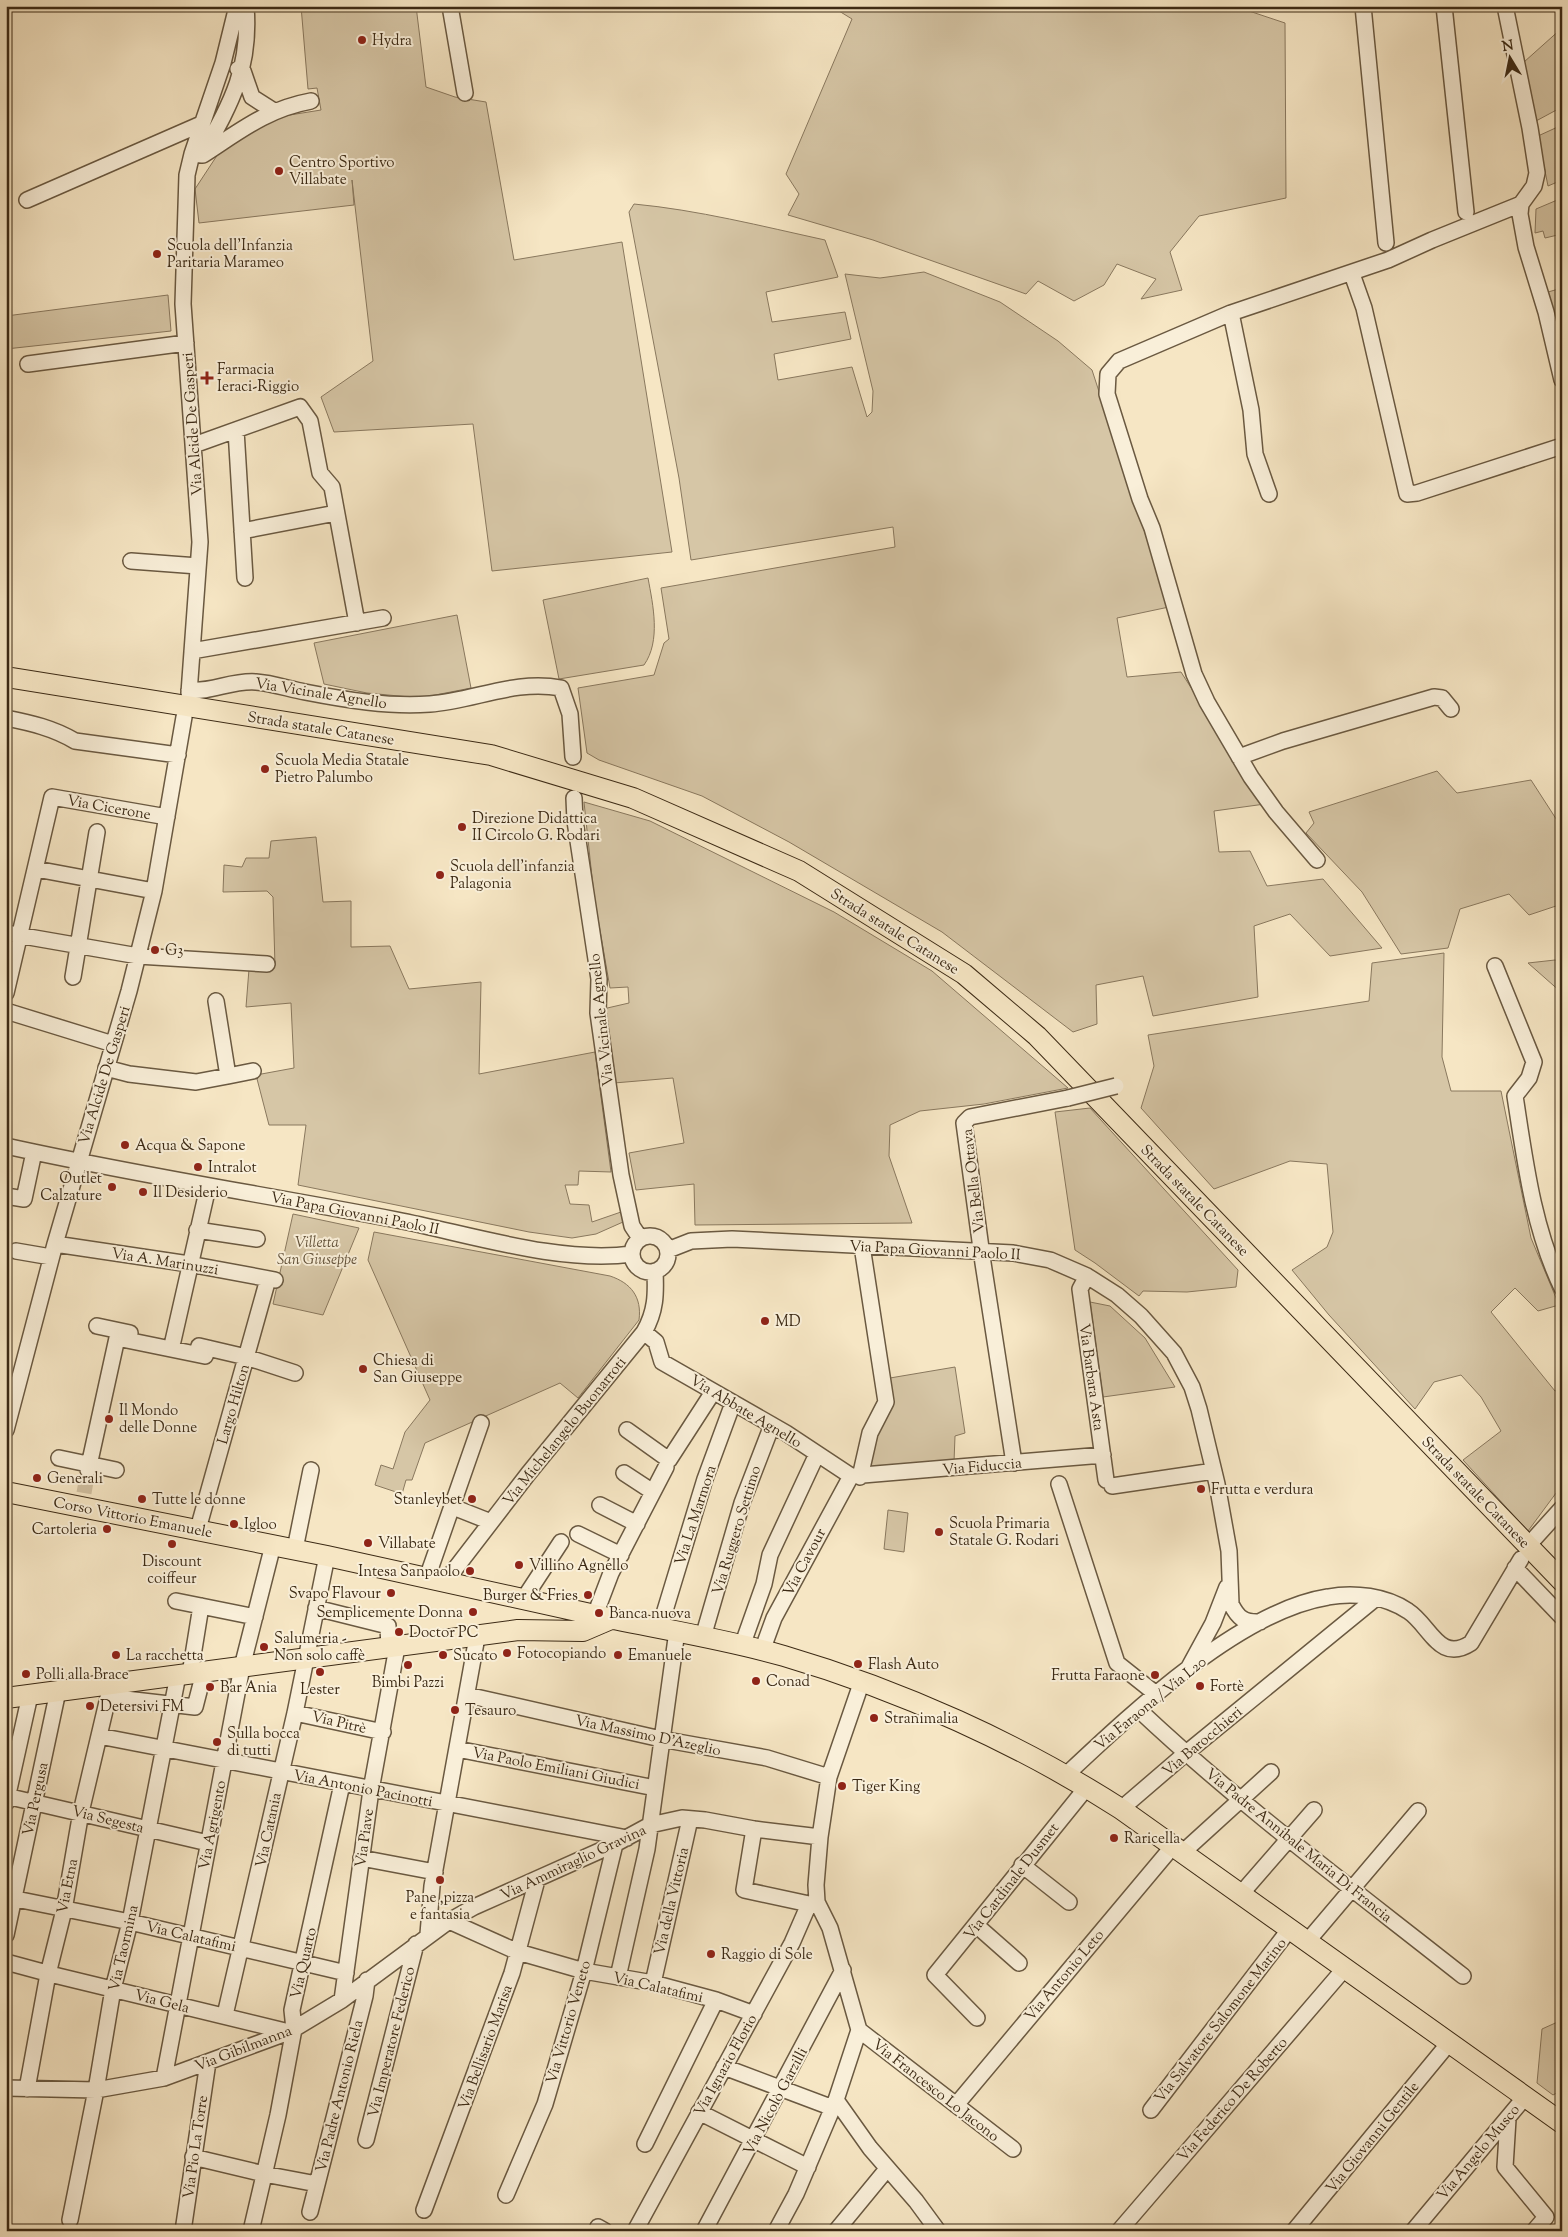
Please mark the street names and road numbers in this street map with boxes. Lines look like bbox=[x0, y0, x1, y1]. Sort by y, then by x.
street label: Via Alcide De Gasperi bbox=[178, 352, 209, 496]
street label: Via Vicinale Agnello bbox=[253, 674, 388, 715]
street label: Strada statale Catanese bbox=[246, 708, 396, 751]
street label: Via Cicerone bbox=[65, 791, 152, 826]
street label: Strada statale Catanese bbox=[826, 884, 963, 980]
street label: Via Vicinale Agnello bbox=[585, 952, 620, 1087]
street label: Via Alcide De Gasperi bbox=[74, 1004, 136, 1147]
street label: Via Bella Ottava bbox=[958, 1127, 991, 1234]
street label: Strada statale Catanese bbox=[1135, 1140, 1253, 1262]
street label: Via Papa Giovanni Paolo II bbox=[268, 1188, 441, 1241]
street label: Via Papa Giovanni Paolo II bbox=[849, 1237, 1021, 1266]
street label: Via A. Marinuzzi bbox=[110, 1244, 220, 1281]
street label: Via Barbara Asta bbox=[1073, 1322, 1108, 1432]
street label: Via Michelangelo Buonarroti bbox=[499, 1353, 632, 1511]
street label: Largo Hilton bbox=[213, 1362, 256, 1447]
street label: Via Abbate Agnello bbox=[685, 1371, 805, 1454]
street label: Strada statale Catanese bbox=[1416, 1432, 1534, 1554]
street label: Via Fiduccia bbox=[942, 1454, 1023, 1481]
street label: Via La Marmora bbox=[670, 1463, 722, 1568]
street label: Via Ruggero Settimo bbox=[708, 1463, 767, 1598]
street label: Corso Vittorio Emanuele bbox=[51, 1493, 214, 1544]
street label: Via Cavour bbox=[779, 1525, 832, 1600]
street label: Via Faraona / Via L20 bbox=[1090, 1652, 1212, 1756]
street label: Via Barocchieri bbox=[1158, 1702, 1248, 1782]
street label: Via Pitrè bbox=[309, 1707, 368, 1740]
street label: Via Massimo D'Azeglio bbox=[573, 1711, 723, 1762]
street label: Via Paolo Emiliani Giudici bbox=[470, 1743, 641, 1796]
street label: Via Pergusa bbox=[18, 1760, 55, 1838]
street label: Via Padre Annibale Maria Di Francia bbox=[1200, 1764, 1396, 1928]
street label: Via Antonio Pacinotti bbox=[291, 1766, 434, 1813]
street label: Via Agrigento bbox=[194, 1779, 232, 1872]
street label: Via Catania bbox=[251, 1791, 288, 1870]
street label: Via Segesta bbox=[69, 1801, 146, 1840]
street label: Via Piave bbox=[351, 1807, 380, 1869]
street label: Via Cardinale Dusmet bbox=[960, 1819, 1065, 1945]
street label: Via Ammiraglio Gravina bbox=[497, 1820, 650, 1906]
street label: Via della Vittoria bbox=[650, 1845, 695, 1957]
street label: Via Etna bbox=[53, 1857, 84, 1916]
street label: Via Taormina bbox=[104, 1903, 145, 1993]
street label: Via Calatafimi bbox=[143, 1917, 238, 1958]
street label: Via Quarto bbox=[286, 1926, 323, 2001]
street label: Via Antonio Leto bbox=[1021, 1926, 1110, 2026]
street label: Via Salvatore Salomone Marino bbox=[1150, 1934, 1292, 2108]
street label: Via Vittorio Veneto bbox=[542, 1958, 597, 2086]
street label: Via Imperatore Federico bbox=[364, 1965, 421, 2120]
street label: Via Calatafimi bbox=[610, 1968, 705, 2009]
street label: Via Bellisario Marisa bbox=[454, 1982, 519, 2113]
street label: Via Gela bbox=[132, 1986, 191, 2019]
street label: Via Ignazio Florio bbox=[690, 2011, 763, 2120]
street label: Via Padre Antonio Riela bbox=[311, 2018, 370, 2175]
street label: Via Gibilmanna bbox=[192, 2021, 295, 2078]
street label: Via Federico De Roberto bbox=[1173, 2033, 1293, 2167]
street label: Via Francesco Lo Jacono bbox=[867, 2035, 1003, 2148]
street label: Via Nicolò Garzilli bbox=[739, 2044, 814, 2159]
street label: Via Giovanni Gentile bbox=[1322, 2078, 1425, 2198]
street label: Via Pio La Torre bbox=[179, 2094, 214, 2200]
street label: Via Angelo Musco bbox=[1433, 2101, 1525, 2205]

